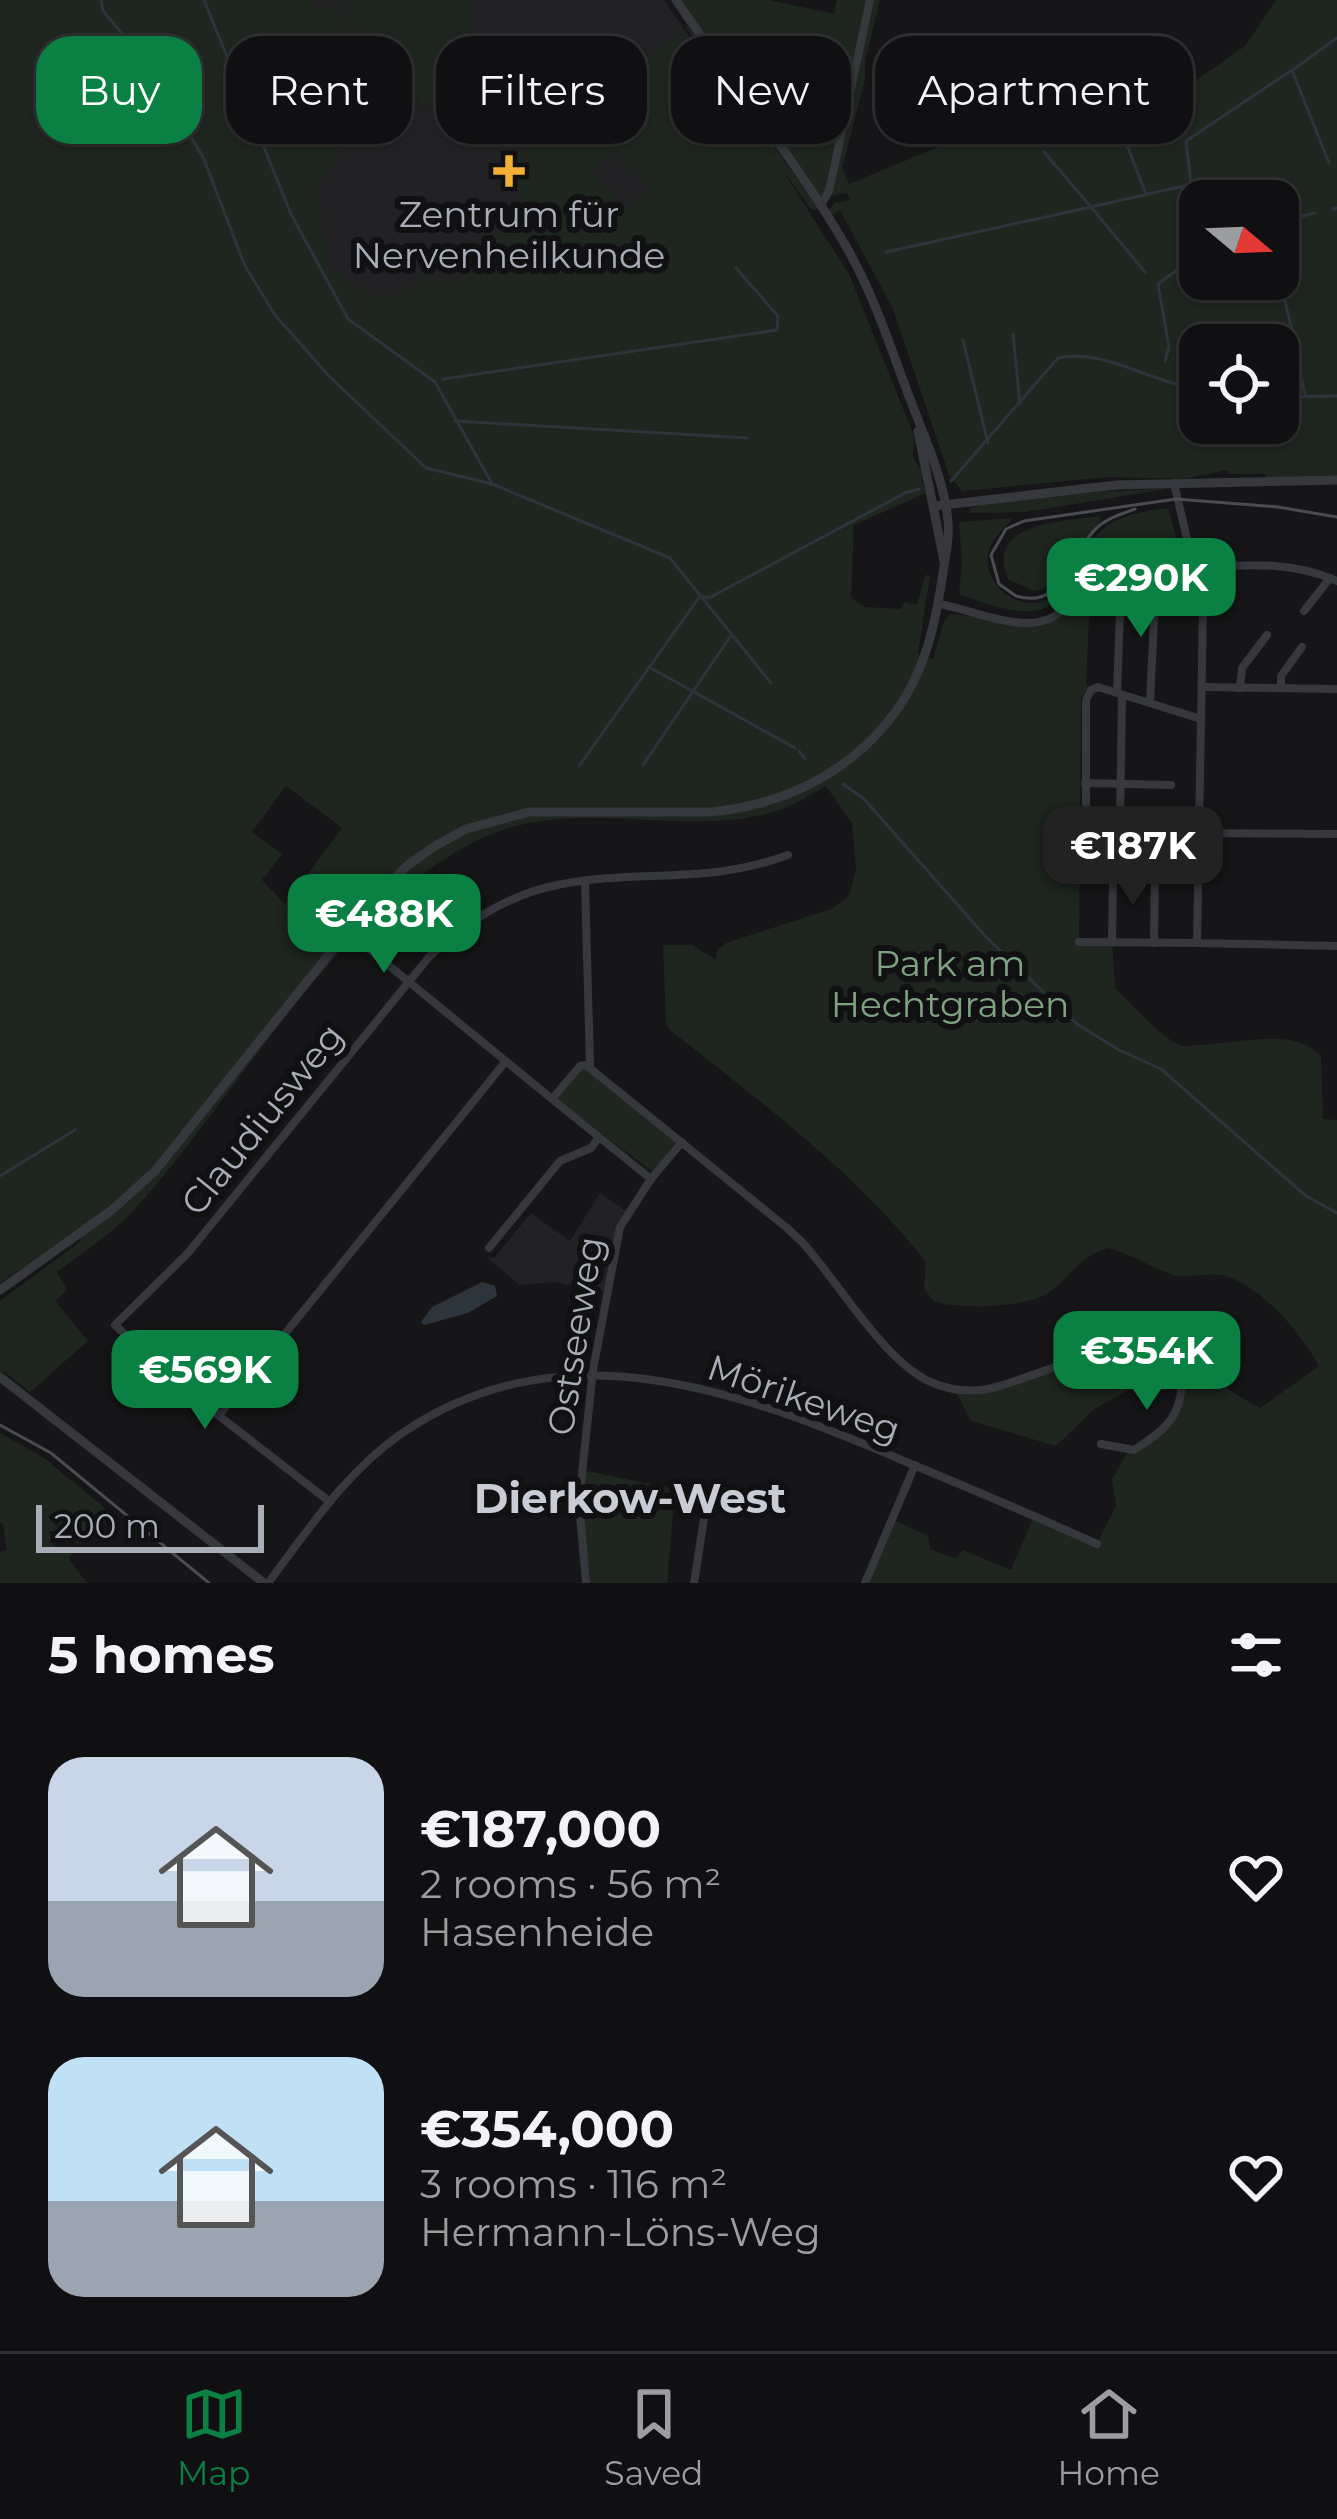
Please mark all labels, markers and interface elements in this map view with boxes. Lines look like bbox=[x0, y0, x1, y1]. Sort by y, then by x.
chip: Buy bbox=[36, 36, 202, 144]
chip: Rent bbox=[226, 36, 412, 144]
chip: Filters bbox=[436, 36, 647, 144]
chip: New bbox=[671, 36, 851, 144]
chip: Apartment bbox=[875, 36, 1193, 144]
marker: Zentrum für Nervenheilkunde bbox=[493, 155, 525, 187]
north arrow bbox=[1179, 180, 1299, 300]
map controls bbox=[1179, 180, 1299, 444]
place label: Zentrum für Nervenheilkunde bbox=[353, 192, 665, 277]
button: locate bbox=[1179, 324, 1299, 444]
pin: €290K bbox=[1057, 538, 1225, 640]
text: €290K bbox=[1074, 553, 1208, 601]
pin: €187K bbox=[1049, 806, 1217, 908]
text: €187K bbox=[1070, 821, 1196, 869]
pin: €488K bbox=[300, 874, 468, 976]
text: €488K bbox=[315, 889, 453, 937]
park label: Park am Hechtgraben bbox=[831, 941, 1069, 1026]
street label: Claudiusweg bbox=[171, 1014, 353, 1224]
street label: Ostseeweg bbox=[538, 1233, 612, 1439]
pin: €354K bbox=[1063, 1311, 1231, 1413]
text: €354K bbox=[1080, 1326, 1214, 1374]
pin: €569K bbox=[121, 1330, 289, 1432]
text: €569K bbox=[139, 1345, 272, 1393]
street label: Mörikeweg bbox=[702, 1345, 906, 1451]
district label: Dierkow-West bbox=[474, 1472, 786, 1524]
scale bar bbox=[36, 1499, 264, 1552]
text: 200 m bbox=[54, 1506, 160, 1546]
icon: filters bbox=[1223, 1622, 1289, 1688]
text: 5 homes bbox=[48, 1624, 275, 1686]
text: €187,000 bbox=[420, 1798, 661, 1860]
icon: home bbox=[144, 1805, 288, 1949]
icon: heart bbox=[1223, 1844, 1289, 1910]
text: 2 rooms · 56 m² bbox=[420, 1860, 721, 1908]
text: Hasenheide bbox=[420, 1908, 654, 1956]
text: €354,000 bbox=[420, 2098, 674, 2160]
icon: home bbox=[144, 2105, 288, 2249]
icon: heart bbox=[1223, 2144, 1289, 2210]
text: 3 rooms · 116 m² bbox=[420, 2160, 727, 2208]
text: Hermann-Löns-Weg bbox=[420, 2208, 821, 2256]
tab: Map bbox=[177, 2381, 250, 2493]
tab: Saved bbox=[604, 2381, 704, 2493]
tab: Home bbox=[1058, 2381, 1160, 2493]

